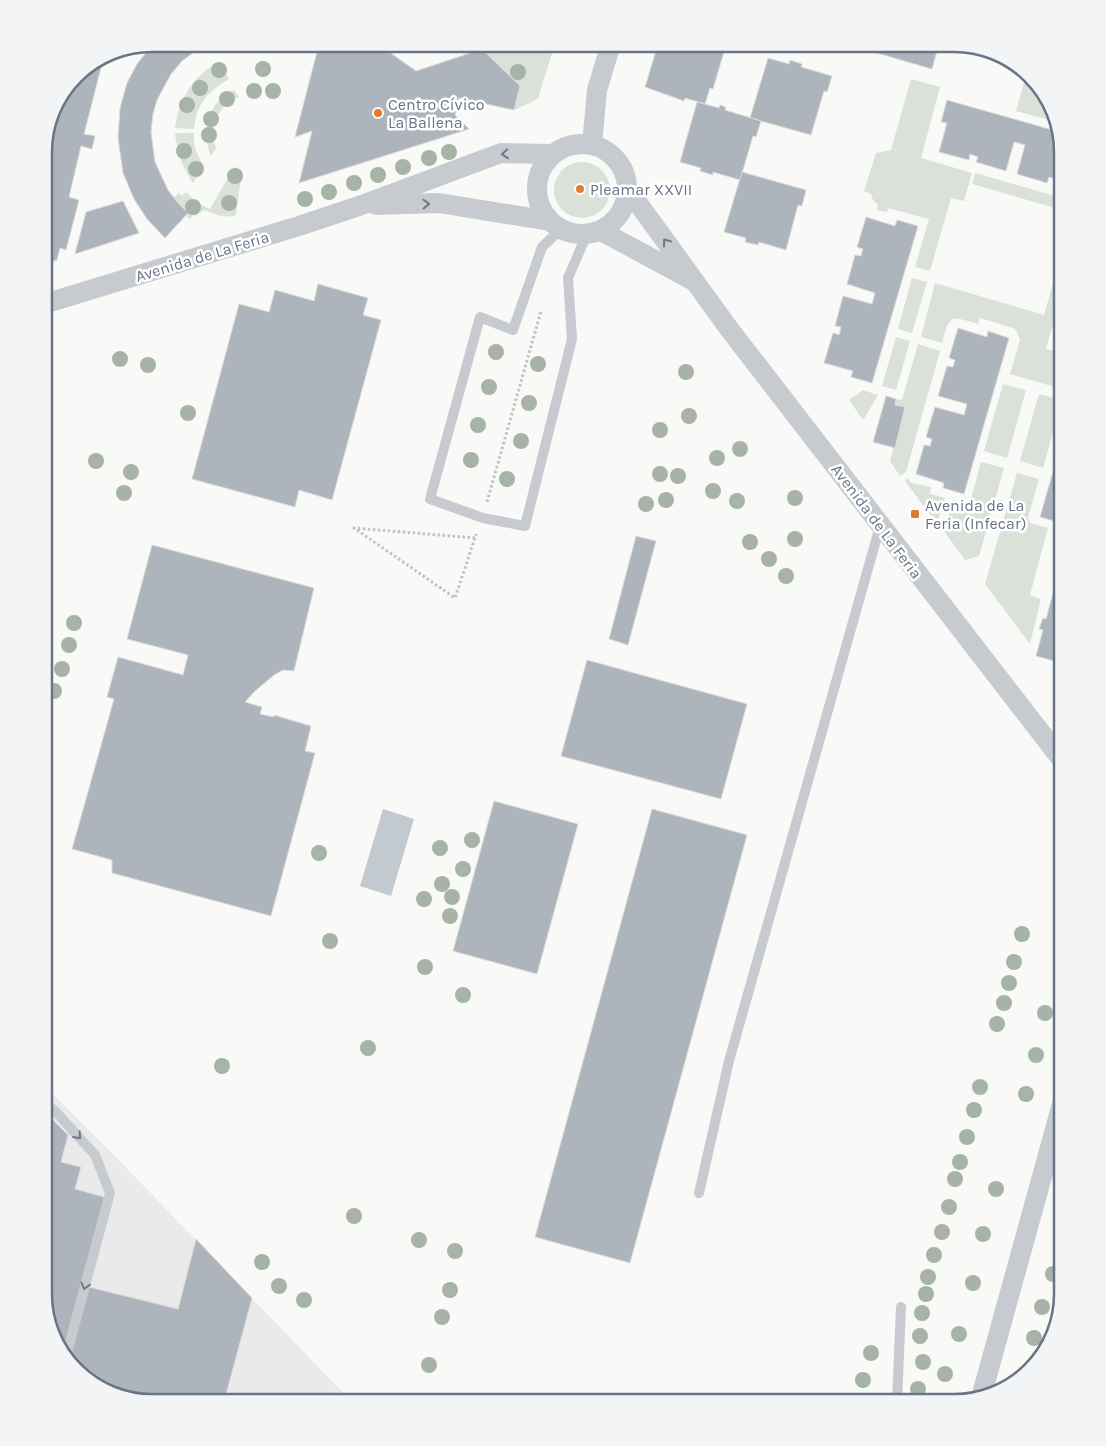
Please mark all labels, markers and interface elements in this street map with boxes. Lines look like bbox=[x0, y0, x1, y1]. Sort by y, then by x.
place label: Centro Cívico La Ballena bbox=[388, 95, 484, 132]
marker: Centro Cívico La Ballena bbox=[372, 107, 384, 119]
one-way arrow bbox=[500, 148, 508, 159]
place label: Pleamar XXVII bbox=[590, 180, 692, 199]
marker: Pleamar XXVII bbox=[574, 183, 586, 195]
one-way arrow bbox=[422, 198, 430, 209]
street label: Avenida de La Feria bbox=[133, 227, 271, 286]
one-way arrow bbox=[663, 238, 672, 247]
street label: Avenida de La Feria bbox=[827, 460, 926, 582]
place label: Avenida de La Feria (Infecar) bbox=[925, 496, 1026, 533]
marker: Avenida de La Feria (Infecar) bbox=[909, 508, 921, 520]
one-way arrow bbox=[73, 1131, 82, 1140]
one-way arrow bbox=[80, 1282, 91, 1291]

